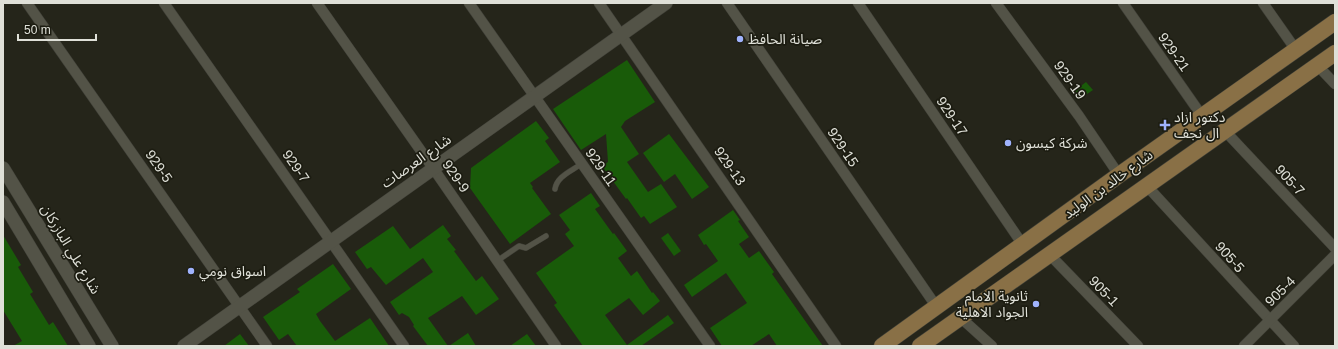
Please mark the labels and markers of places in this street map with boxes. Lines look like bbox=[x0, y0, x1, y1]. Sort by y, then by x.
place label: صيانة الحافظ bbox=[748, 31, 823, 47]
marker: صيانة الحافظ bbox=[735, 34, 745, 44]
place label: دكتور ازاد ال نجف bbox=[1174, 109, 1226, 142]
marker: دكتور ازاد ال نجف bbox=[1159, 119, 1171, 131]
place label: شركة كيسون bbox=[1016, 135, 1088, 152]
marker: شركة كيسون bbox=[1003, 138, 1013, 148]
place label: اسواق نومي bbox=[199, 263, 266, 282]
marker: اسواق نومي bbox=[186, 266, 196, 276]
place label: ثانوية الامام الجواد الاهلية bbox=[956, 288, 1028, 321]
marker: ثانوية الامام الجواد الاهلية bbox=[1031, 299, 1041, 309]

